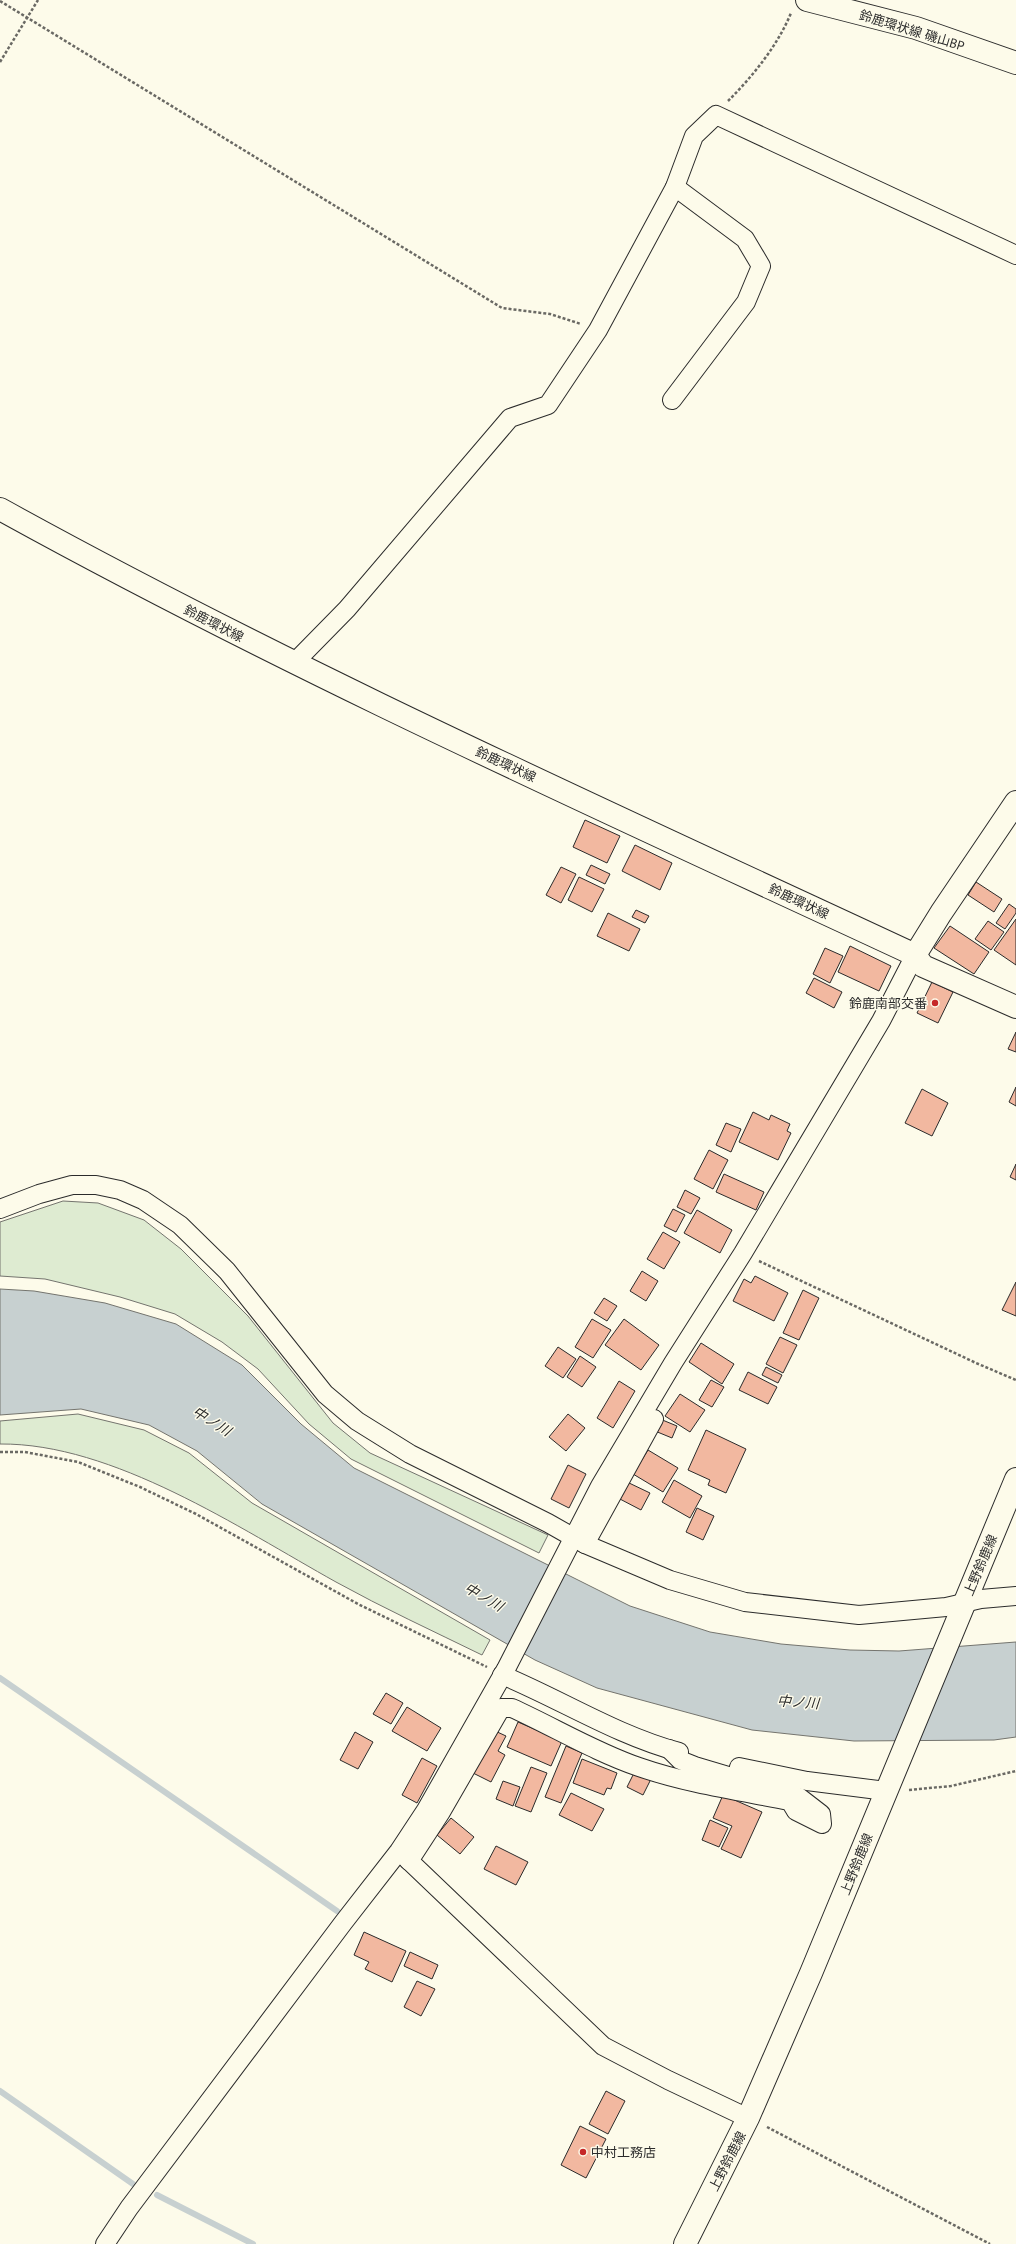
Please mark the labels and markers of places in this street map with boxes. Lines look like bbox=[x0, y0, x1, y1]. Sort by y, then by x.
place label: 鈴鹿南部交番 bbox=[849, 995, 927, 1012]
marker: 鈴鹿南部交番 bbox=[930, 998, 940, 1008]
place label: 中村工務店 bbox=[591, 2144, 656, 2161]
marker: 中村工務店 bbox=[578, 2147, 588, 2157]

